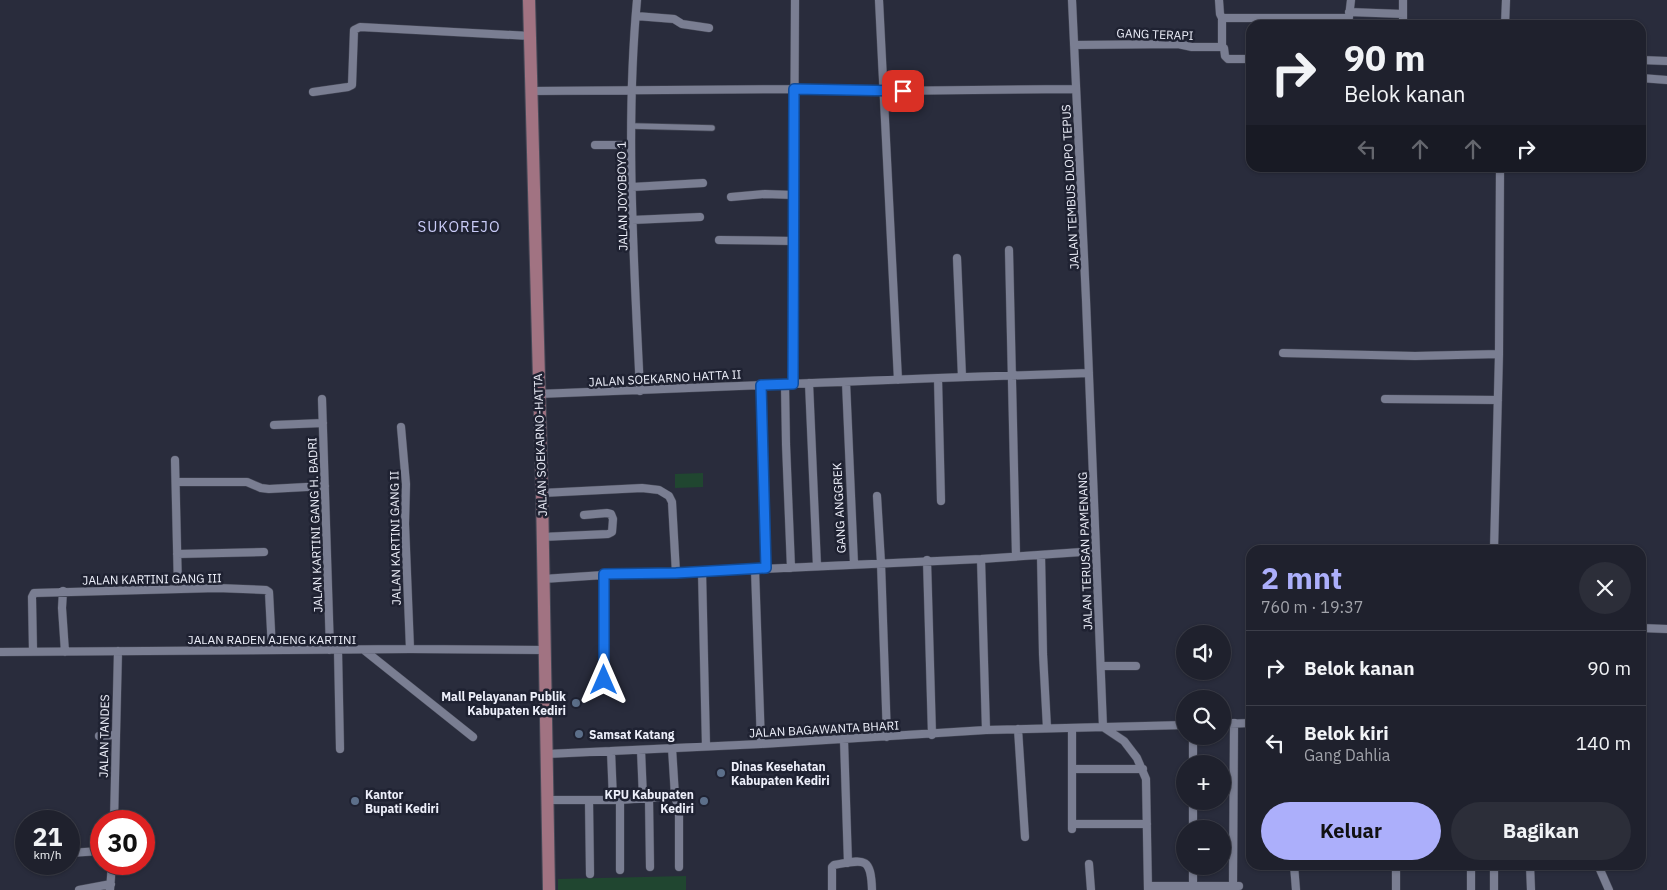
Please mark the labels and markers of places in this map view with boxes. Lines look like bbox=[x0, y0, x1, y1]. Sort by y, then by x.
pin bbox=[882, 70, 924, 112]
place label: Mall Pelayanan Publik Kabupaten Kediri bbox=[441, 689, 566, 718]
marker: Mall Pelayanan Publik Kabupaten Kediri bbox=[570, 697, 582, 709]
place label: Samsat Katang bbox=[589, 727, 675, 742]
marker: Samsat Katang bbox=[573, 728, 585, 740]
place label: Dinas Kesehatan Kabupaten Kediri bbox=[731, 759, 830, 788]
marker: Dinas Kesehatan Kabupaten Kediri bbox=[715, 767, 727, 779]
place label: Kantor Bupati Kediri bbox=[365, 787, 439, 816]
place label: KPU Kabupaten Kediri bbox=[605, 787, 694, 816]
marker: Kantor Bupati Kediri bbox=[349, 795, 361, 807]
marker: KPU Kabupaten Kediri bbox=[698, 795, 710, 807]

